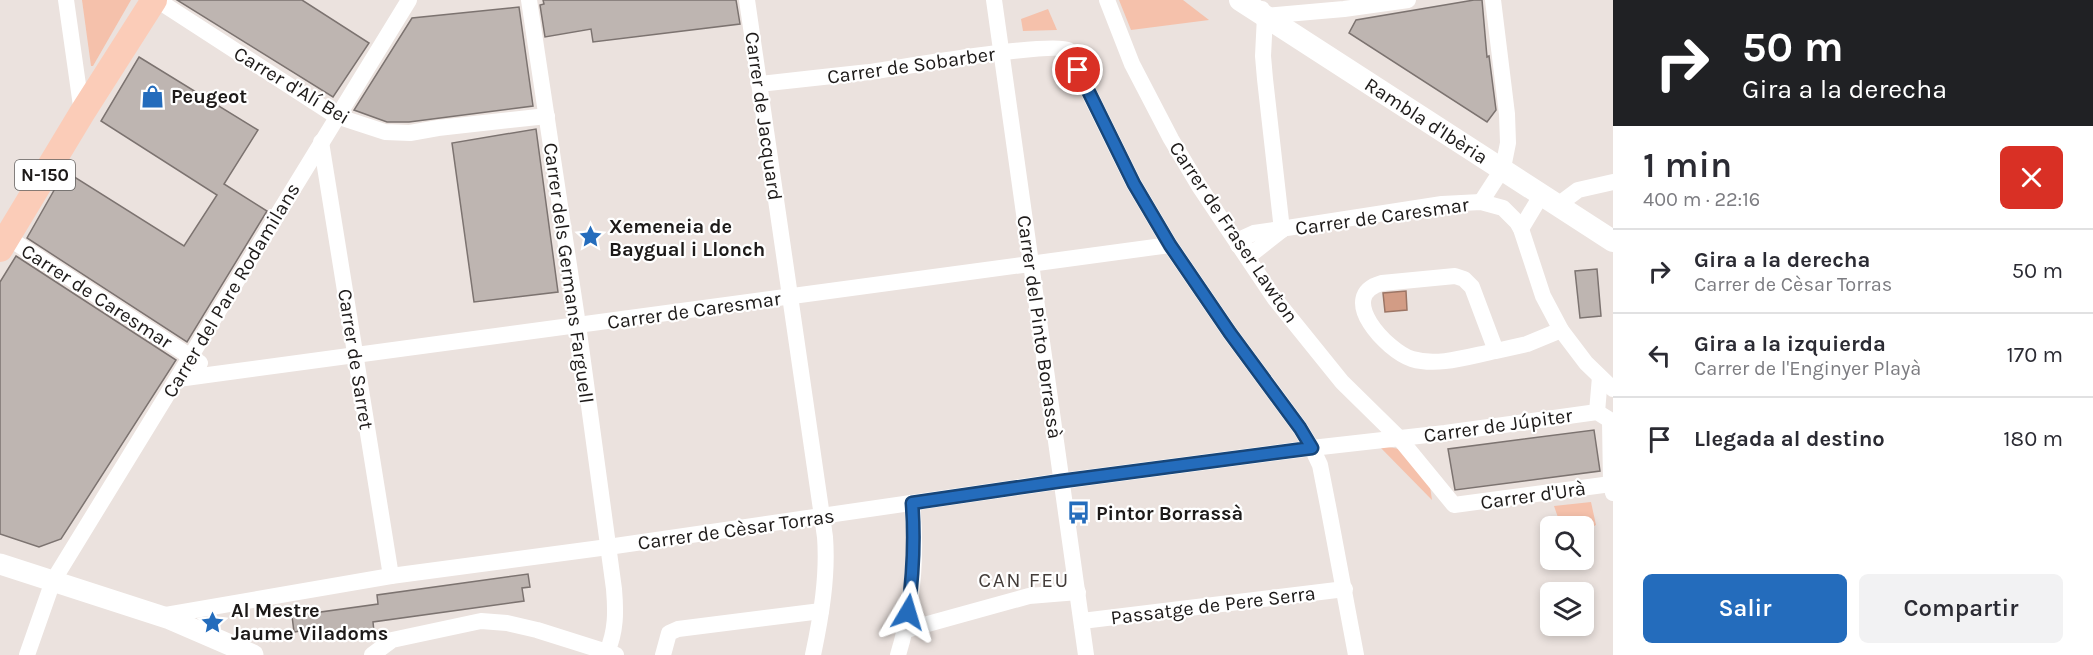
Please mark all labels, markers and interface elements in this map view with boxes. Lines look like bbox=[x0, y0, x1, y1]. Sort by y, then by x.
text: 50 m bbox=[1742, 22, 1844, 72]
icon: right bbox=[1643, 24, 1721, 102]
street label: Carrer de Jacquard bbox=[740, 30, 787, 202]
street label: Carrer d'Alí Bei bbox=[230, 42, 354, 129]
street label: Carrer de Sobarber bbox=[826, 42, 997, 89]
pin bbox=[1052, 44, 1103, 95]
icon: arrive bbox=[1061, 53, 1094, 86]
street label: Rambla d'Ibèria bbox=[1360, 73, 1492, 169]
text: Gira a la derecha bbox=[1742, 73, 1947, 105]
shop icon: Peugeot bbox=[140, 83, 166, 109]
place label: Peugeot bbox=[171, 85, 247, 108]
street label: Carrer de Fraser Lawton bbox=[1164, 137, 1303, 327]
street label: Carrer dels Germans Farguell bbox=[539, 141, 598, 405]
text: 1 min bbox=[1643, 144, 1732, 186]
button: close bbox=[2000, 146, 2063, 209]
road number: N-150 bbox=[15, 160, 75, 190]
street label: Carrer del Pare Rodamilans bbox=[158, 179, 305, 402]
text: 400 m · 22:16 bbox=[1643, 188, 1760, 211]
street label: Carrer de Caresmar bbox=[1294, 193, 1471, 240]
street label: Carrer del Pinto Borrassà bbox=[1012, 214, 1067, 440]
place label: Xemeneia de Baygual i Llonch bbox=[609, 215, 765, 261]
place icon: Xemeneia de Baygual i Llonch bbox=[578, 224, 604, 250]
street label: Carrer de Caresmar bbox=[17, 239, 177, 354]
text: Gira a la derecha bbox=[1694, 247, 1870, 273]
icon: right bbox=[1643, 255, 1676, 288]
text: 50 m bbox=[2012, 258, 2063, 284]
text: Carrer de Cèsar Torras bbox=[1694, 273, 1892, 296]
street label: Carrer de Sarret bbox=[333, 287, 378, 432]
street label: Carrer de Caresmar bbox=[606, 287, 783, 334]
text: Gira a la izquierda bbox=[1694, 331, 1886, 357]
icon: left bbox=[1643, 339, 1676, 372]
text: 170 m bbox=[2007, 342, 2063, 368]
text: Carrer de l'Enginyer Playà bbox=[1694, 357, 1921, 380]
street label: Carrer de Júpiter bbox=[1422, 404, 1575, 447]
icon: arrive bbox=[1643, 423, 1676, 456]
text: Llegada al destino bbox=[1694, 426, 1885, 452]
text: 180 m bbox=[2003, 426, 2063, 452]
street label: Carrer d'Urà bbox=[1479, 477, 1587, 514]
bus stop icon: Pintor Borrassà bbox=[1065, 500, 1091, 526]
place label: Pintor Borrassà bbox=[1096, 502, 1243, 525]
street label: Carrer de Cèsar Torras bbox=[636, 504, 836, 555]
map controls bbox=[1540, 516, 1594, 636]
button: search bbox=[1540, 516, 1594, 570]
district label: CAN FEU bbox=[978, 568, 1070, 592]
button: Salir bbox=[1643, 574, 1847, 643]
button: Compartir bbox=[1859, 574, 2063, 643]
position arrow bbox=[876, 580, 940, 644]
street label: Passatge de Pere Serra bbox=[1109, 582, 1317, 629]
button: layers bbox=[1540, 582, 1594, 636]
place label: Al Mestre Jaume Viladoms bbox=[231, 599, 388, 645]
place icon: Al Mestre Jaume Viladoms bbox=[200, 609, 226, 635]

